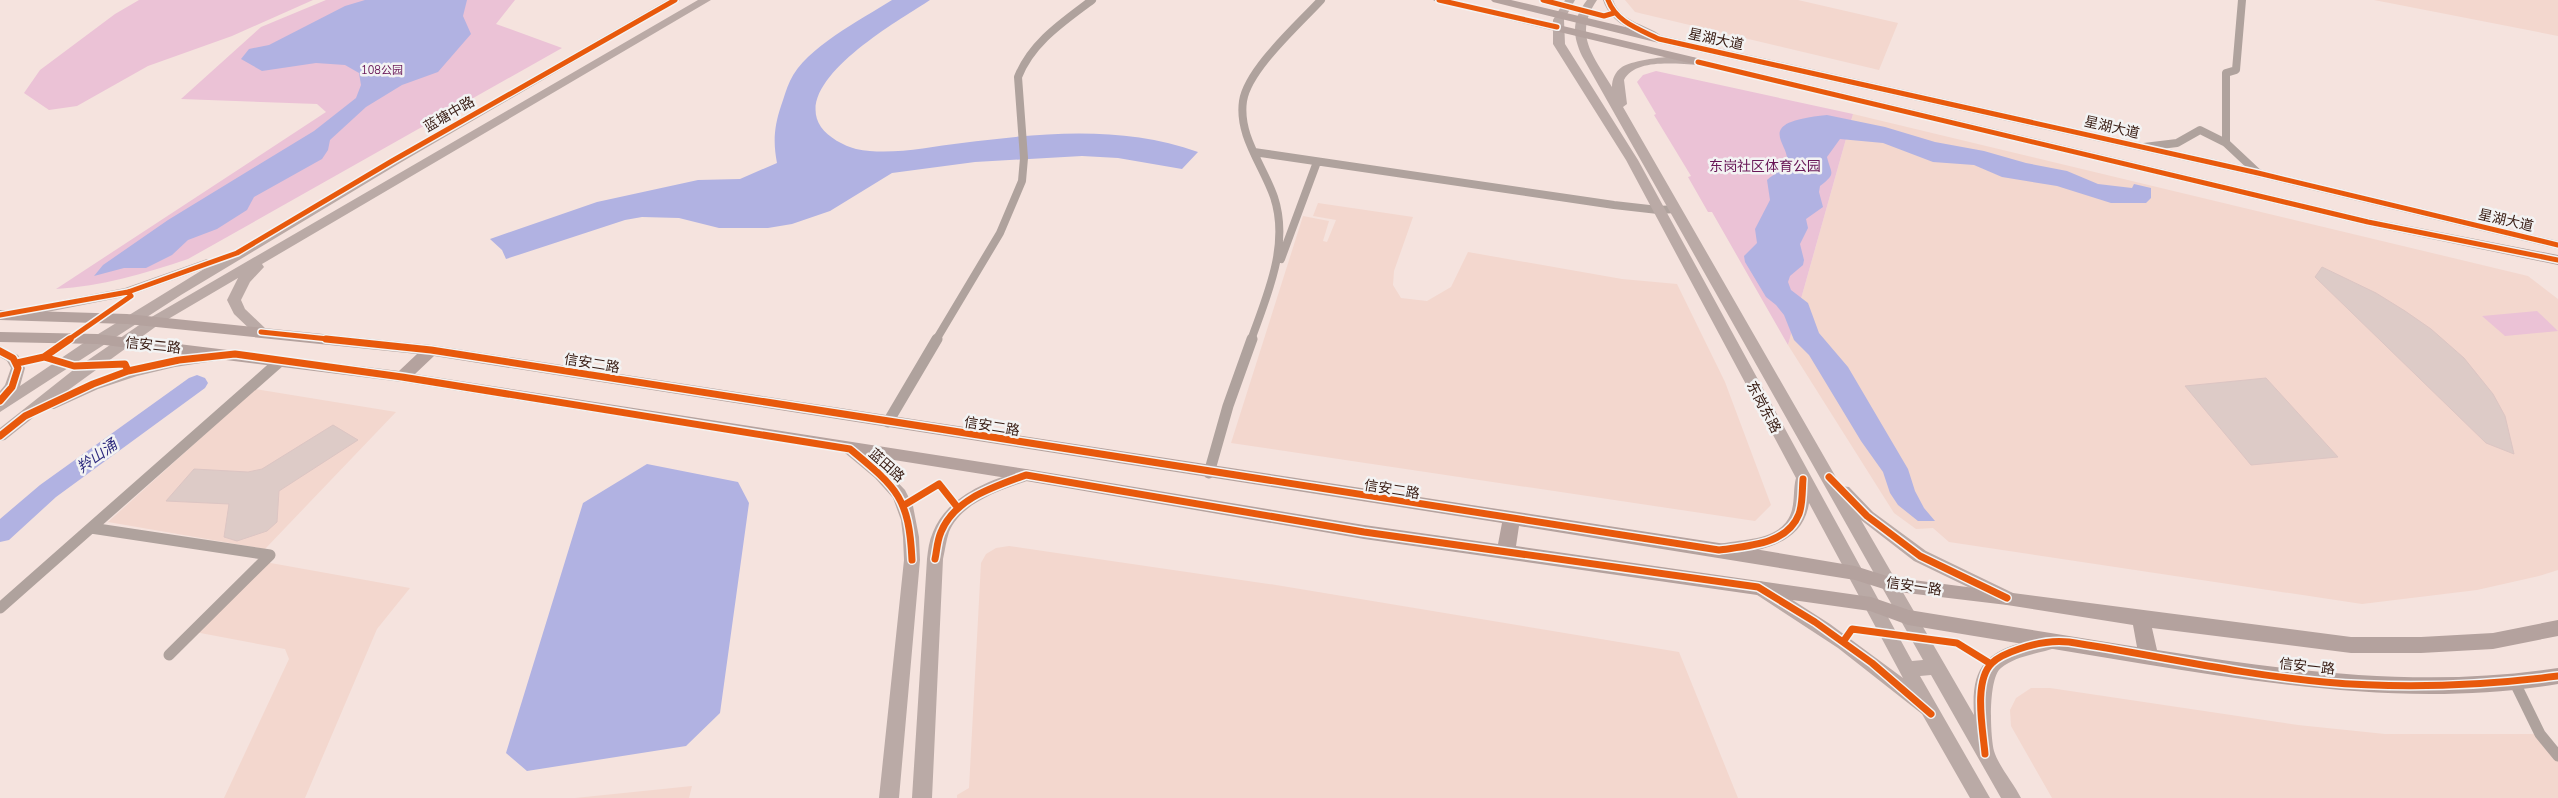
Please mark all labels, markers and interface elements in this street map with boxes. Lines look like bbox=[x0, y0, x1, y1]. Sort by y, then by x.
street label: 星湖大道 bbox=[1687, 24, 1745, 55]
park label: 108公园 bbox=[361, 63, 403, 78]
street label: 蓝塘中路 bbox=[420, 92, 478, 137]
street label: 星湖大道 bbox=[2082, 112, 2141, 143]
park label: 东岗社区体育公园 bbox=[1709, 157, 1821, 176]
street label: 星湖大道 bbox=[2476, 205, 2535, 236]
street label: 信安二路 bbox=[124, 333, 182, 358]
street label: 信安二路 bbox=[563, 350, 621, 377]
street label: 东岗东路 bbox=[1742, 378, 1785, 436]
street label: 信安二路 bbox=[963, 413, 1021, 440]
water label: 羚山涌 bbox=[73, 434, 123, 477]
street label: 蓝田路 bbox=[865, 444, 909, 486]
street label: 信安二路 bbox=[1363, 476, 1421, 503]
street label: 信安一路 bbox=[1885, 573, 1943, 600]
street label: 信安一路 bbox=[2278, 654, 2336, 679]

